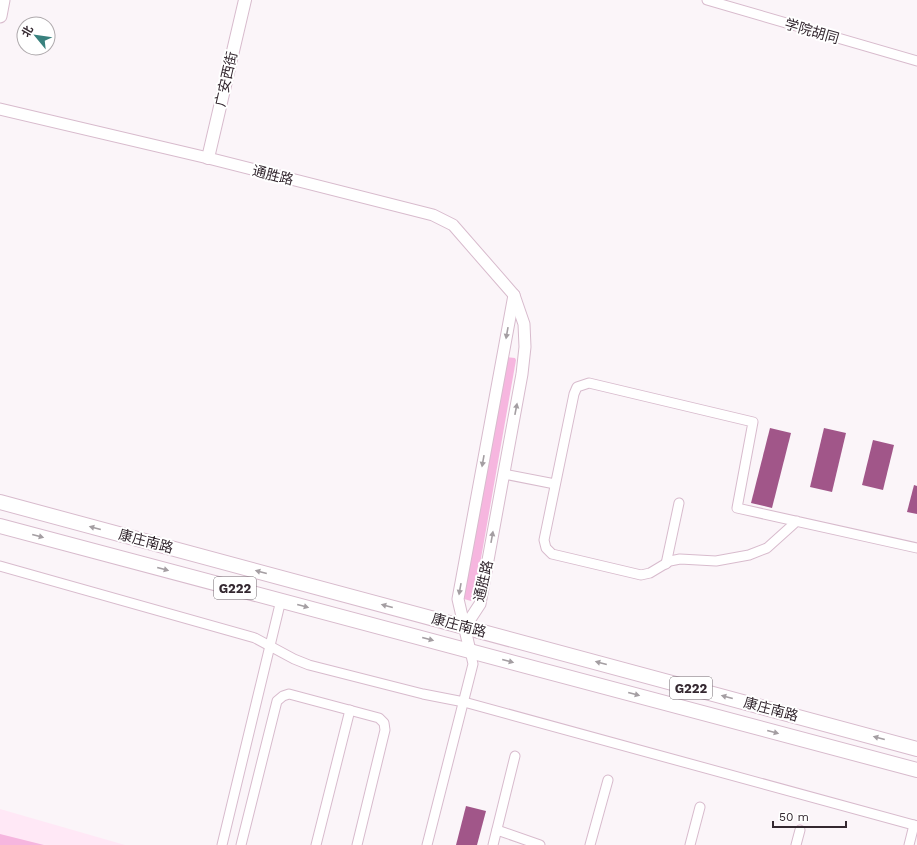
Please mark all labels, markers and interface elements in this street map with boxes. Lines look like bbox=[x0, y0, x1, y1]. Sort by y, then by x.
north arrow bbox=[16, 16, 56, 56]
street label: 学院胡同 bbox=[783, 16, 841, 46]
text: 北 bbox=[19, 23, 36, 39]
street label: 广安西街 bbox=[212, 50, 240, 108]
street label: 通胜路 bbox=[251, 162, 295, 188]
one-way arrow bbox=[503, 327, 509, 339]
one-way arrow bbox=[513, 403, 519, 415]
one-way arrow bbox=[480, 455, 486, 467]
one-way arrow bbox=[89, 524, 101, 530]
street label: 康庄南路 bbox=[117, 526, 175, 556]
one-way arrow bbox=[489, 531, 495, 543]
one-way arrow bbox=[31, 533, 44, 539]
street label: 通胜路 bbox=[470, 559, 496, 603]
one-way arrow bbox=[158, 566, 170, 572]
one-way arrow bbox=[255, 569, 267, 575]
road number: G222 bbox=[214, 577, 256, 599]
one-way arrow bbox=[456, 583, 462, 595]
one-way arrow bbox=[297, 603, 309, 609]
one-way arrow bbox=[381, 603, 393, 609]
street label: 康庄南路 bbox=[430, 610, 488, 640]
one-way arrow bbox=[422, 637, 434, 643]
one-way arrow bbox=[502, 658, 514, 664]
one-way arrow bbox=[595, 660, 608, 666]
road number: G222 bbox=[670, 677, 712, 699]
one-way arrow bbox=[627, 692, 640, 698]
one-way arrow bbox=[721, 694, 733, 700]
street label: 康庄南路 bbox=[742, 694, 800, 724]
one-way arrow bbox=[766, 729, 779, 735]
one-way arrow bbox=[873, 735, 886, 741]
scale bar bbox=[773, 803, 846, 829]
text: 50 m bbox=[779, 810, 809, 824]

